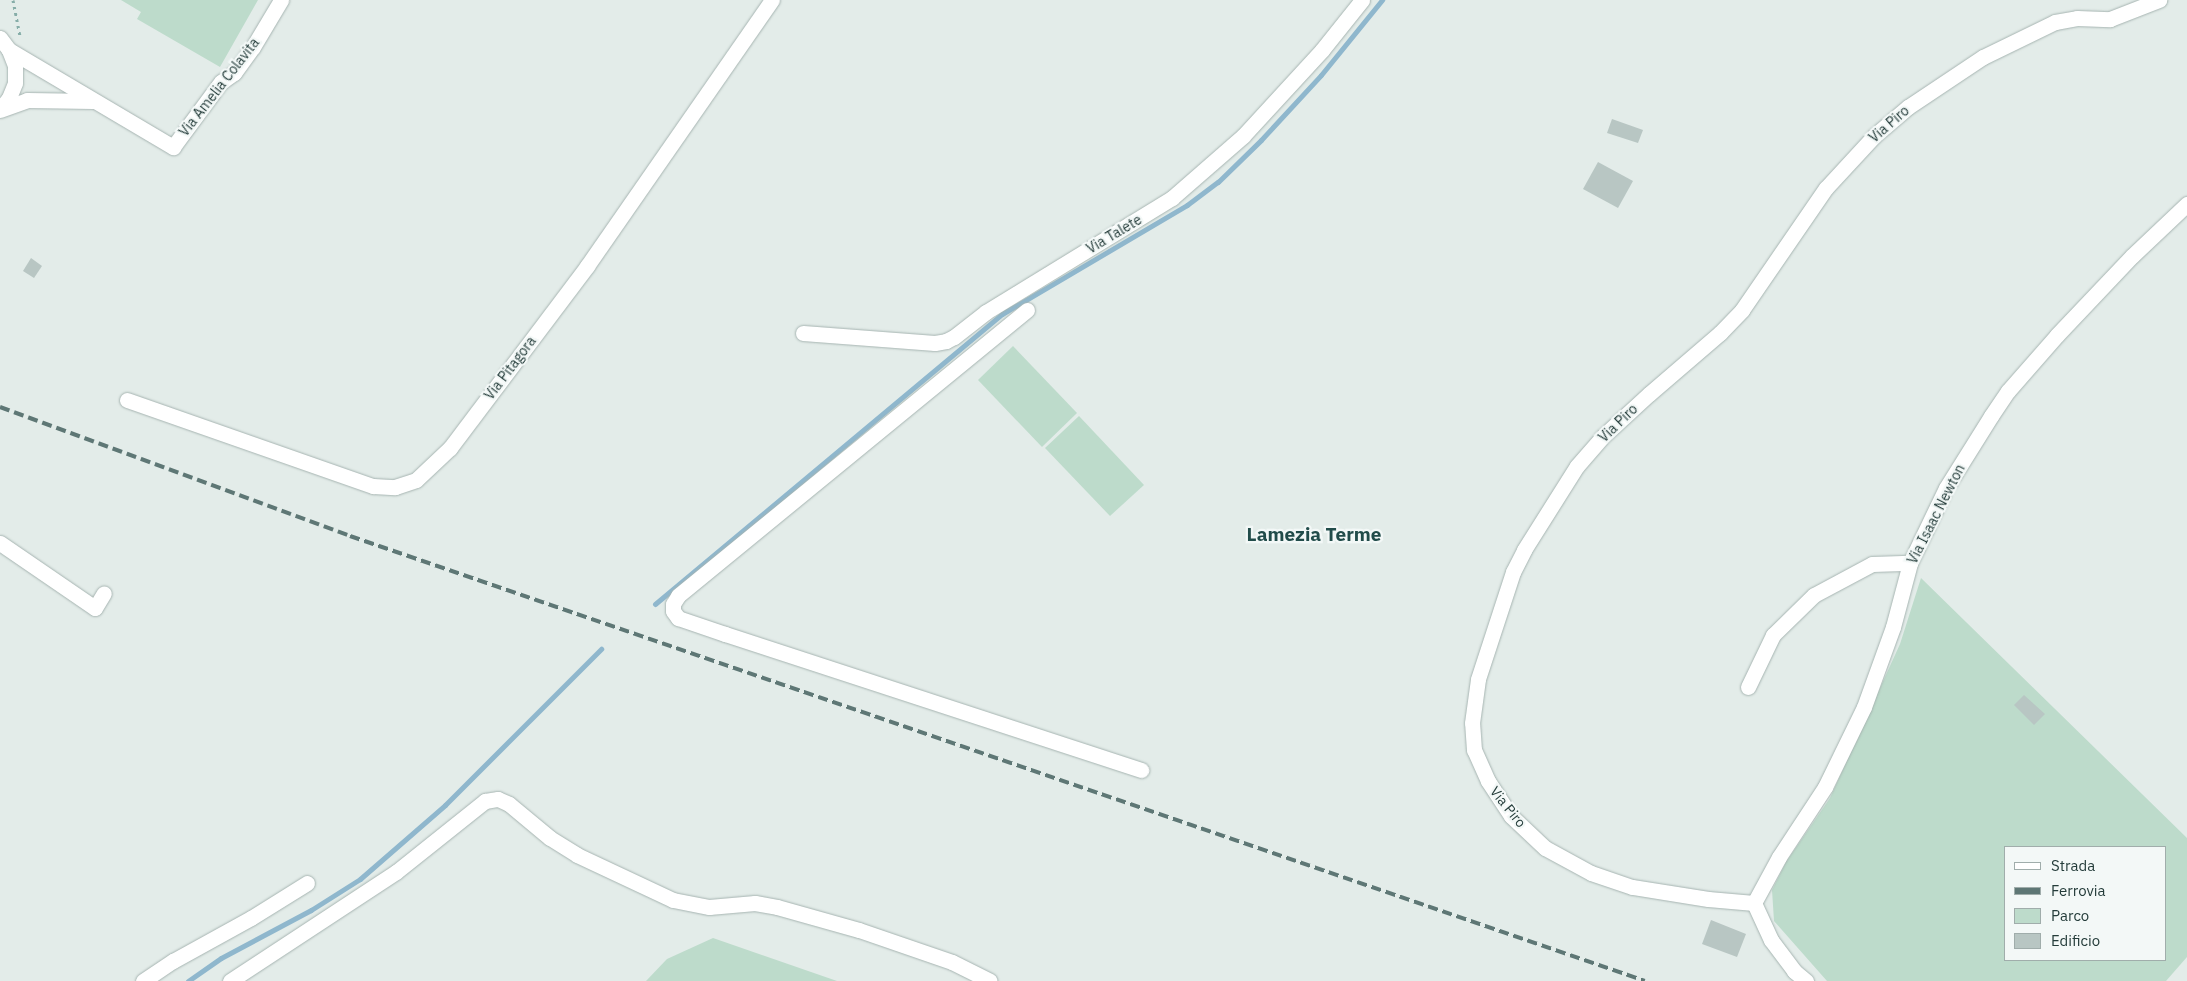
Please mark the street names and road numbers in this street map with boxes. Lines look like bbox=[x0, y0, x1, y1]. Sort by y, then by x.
street label: Via Amelia Colavita bbox=[175, 34, 263, 140]
street label: Via Piro bbox=[1865, 102, 1913, 146]
street label: Via Talete bbox=[1083, 211, 1145, 257]
street label: Via Pitagora bbox=[481, 333, 539, 403]
street label: Via Piro bbox=[1595, 400, 1641, 446]
street label: Via Isaac Newton bbox=[1904, 461, 1968, 567]
street label: Via Piro bbox=[1486, 783, 1530, 831]

